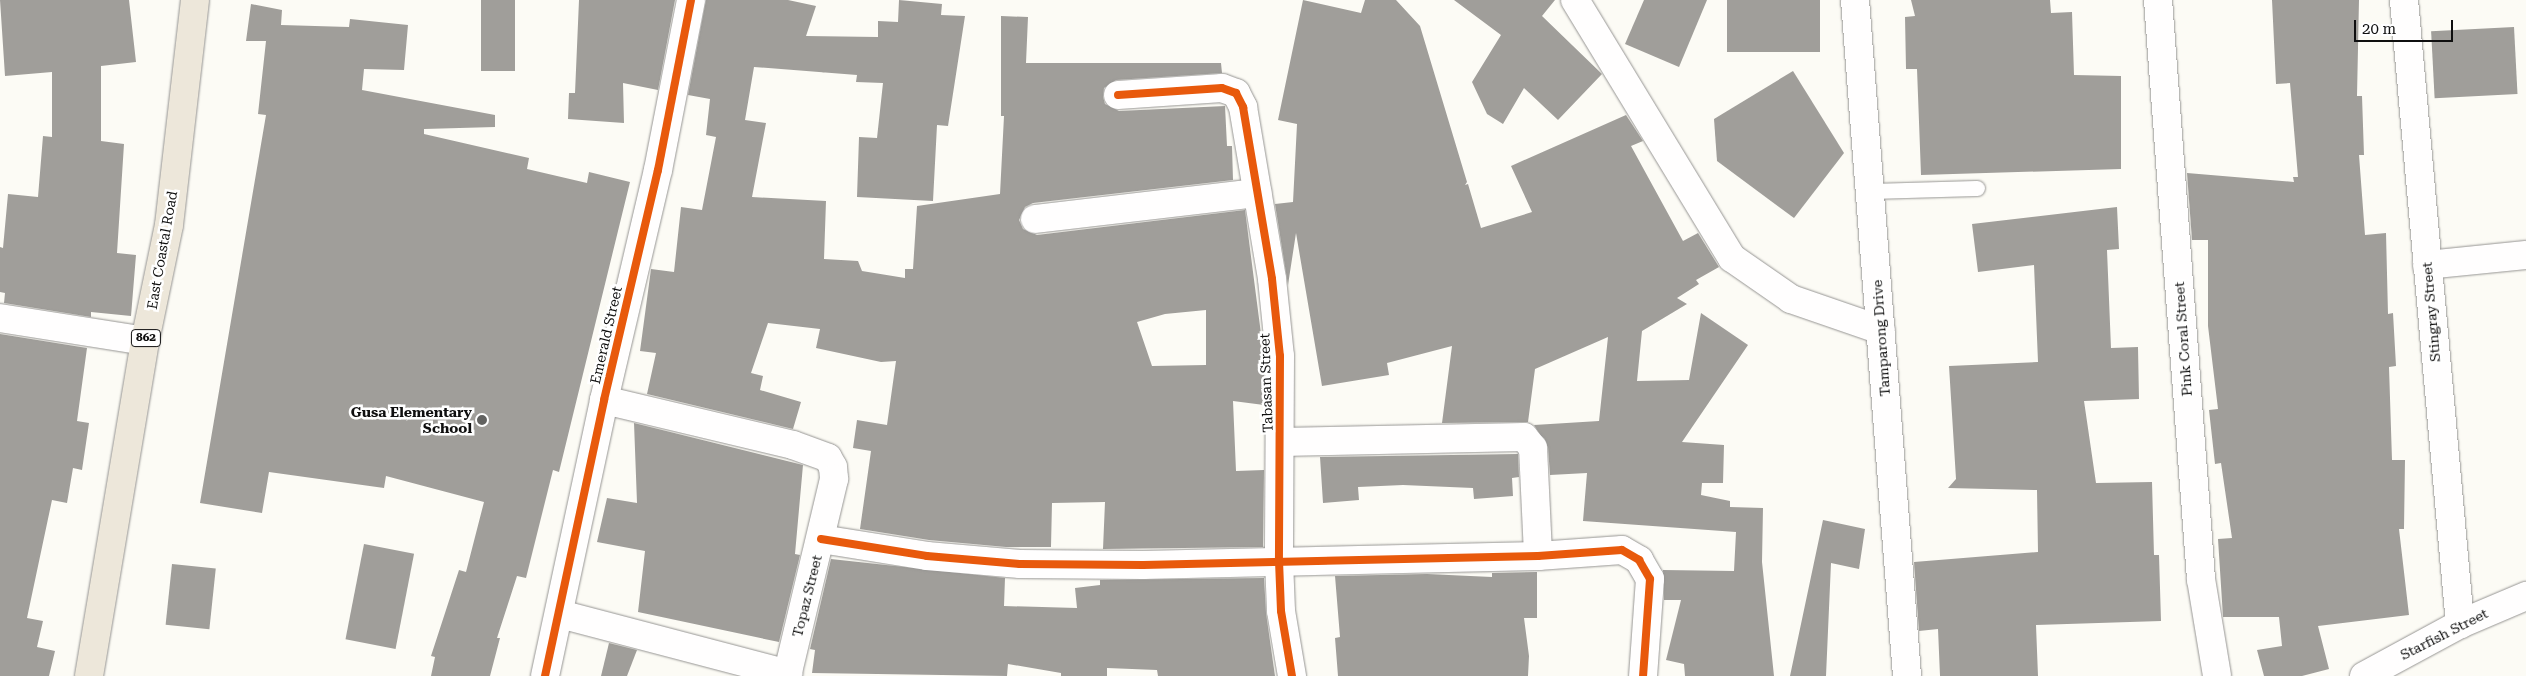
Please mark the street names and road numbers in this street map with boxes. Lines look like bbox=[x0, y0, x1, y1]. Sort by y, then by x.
street label: East Coastal Road bbox=[143, 190, 181, 310]
street label: Stingray Street bbox=[2418, 261, 2444, 363]
street label: Tamparong Drive bbox=[1869, 279, 1893, 397]
street label: Pink Coral Street bbox=[2171, 281, 2195, 397]
street label: Emerald Street bbox=[587, 285, 625, 385]
road number: 862 bbox=[130, 328, 162, 348]
street label: Tabasan Street bbox=[1256, 333, 1276, 433]
street label: Topaz Street bbox=[789, 553, 825, 639]
street label: Starfish Street bbox=[2397, 605, 2491, 663]

